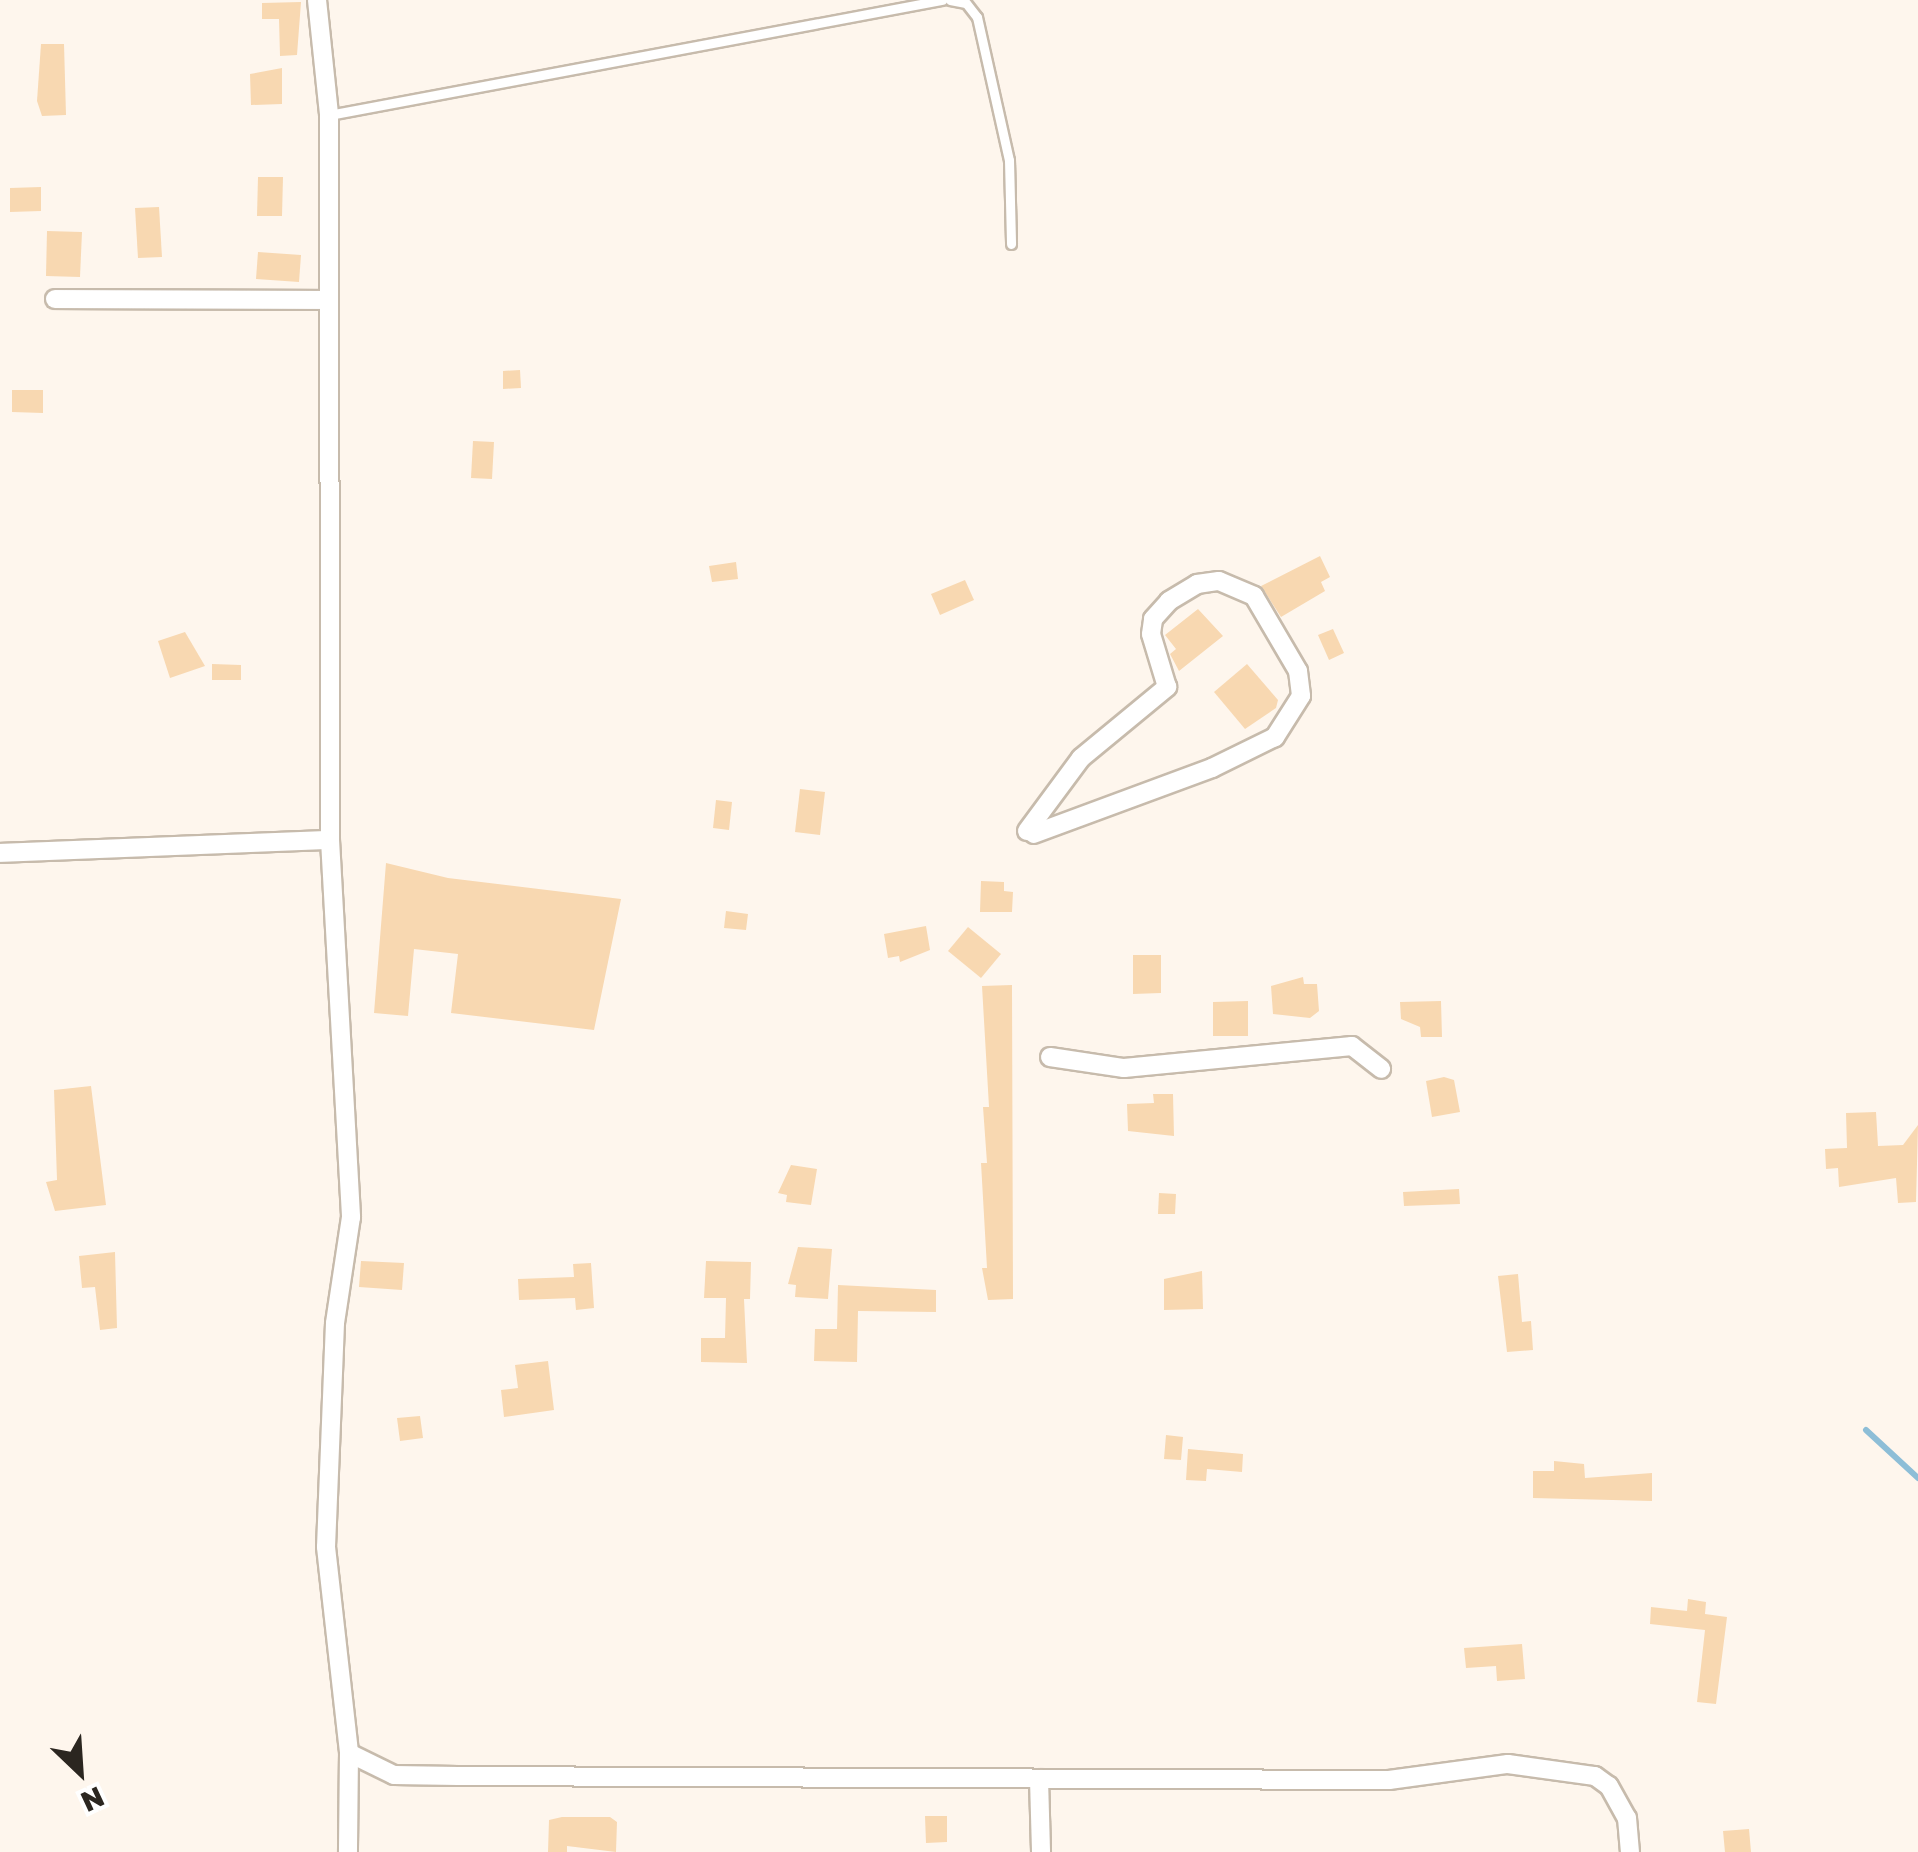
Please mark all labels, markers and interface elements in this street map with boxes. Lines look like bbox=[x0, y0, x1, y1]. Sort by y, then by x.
north arrow bbox=[30, 1722, 130, 1822]
text: N bbox=[76, 1780, 110, 1819]

